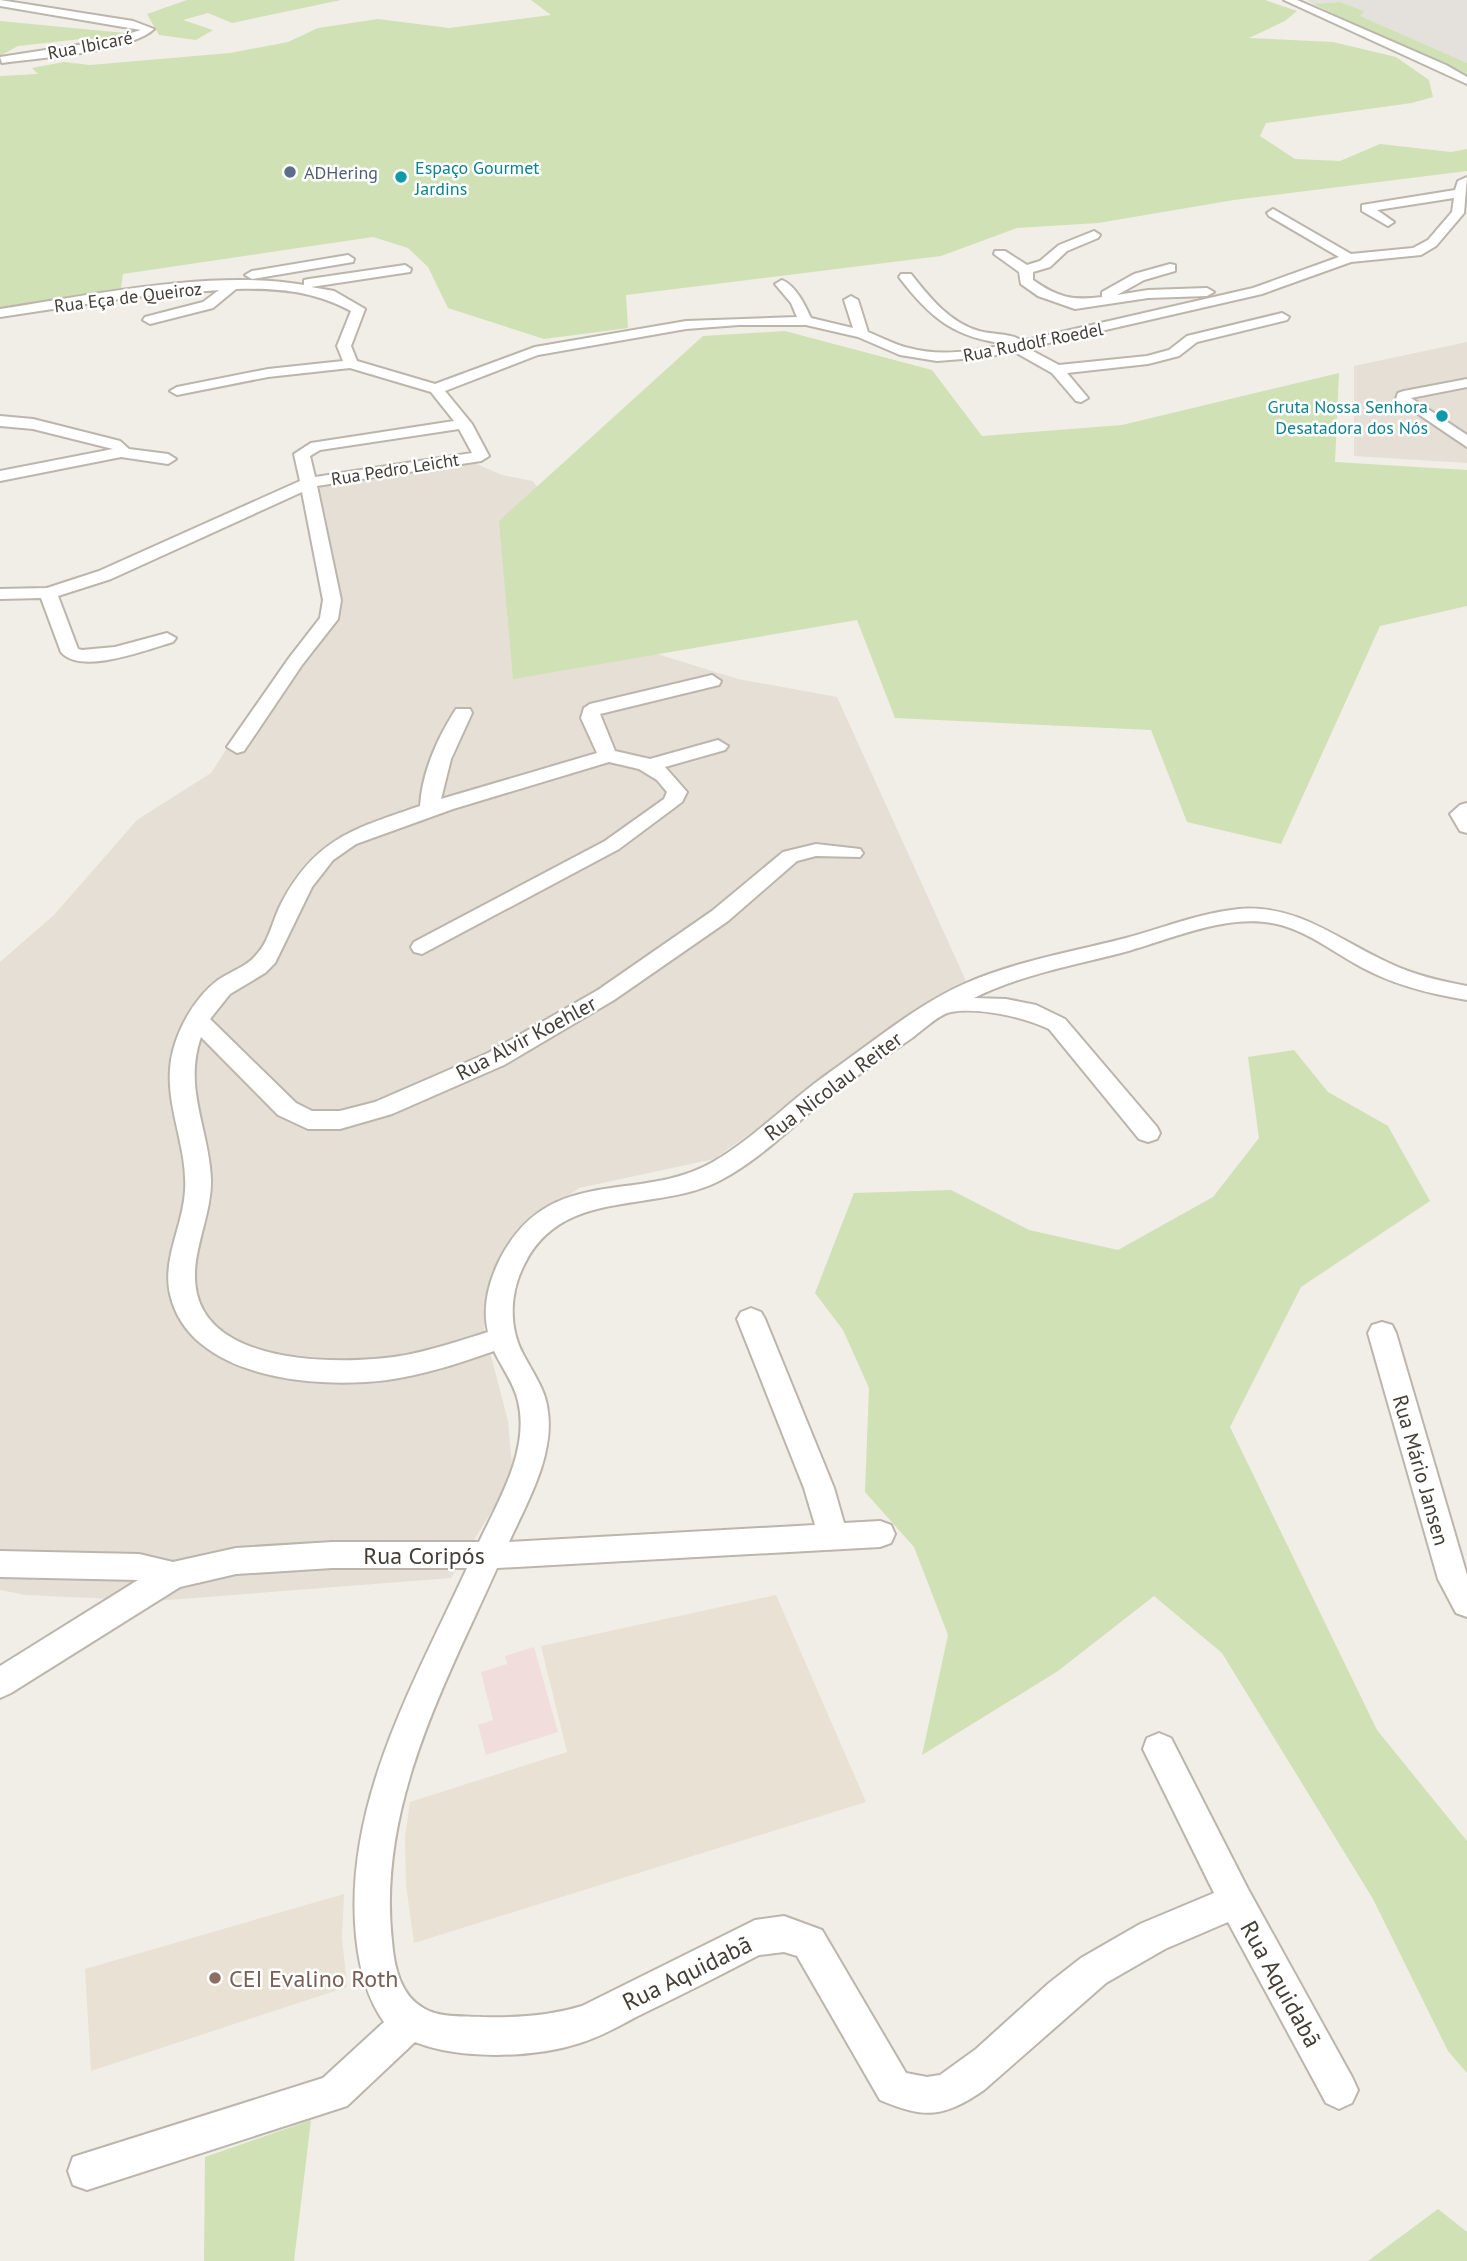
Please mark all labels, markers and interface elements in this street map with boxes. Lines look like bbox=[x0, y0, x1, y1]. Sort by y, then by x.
street label: Rua Ibicaré bbox=[46, 26, 134, 64]
place label: Espaço Gourmet Jardins bbox=[414, 156, 539, 200]
place label: ADHering bbox=[304, 161, 378, 184]
marker: ADHering bbox=[282, 164, 298, 180]
marker: Espaço Gourmet Jardins bbox=[393, 169, 409, 185]
street label: Rua Eça de Queiroz bbox=[53, 277, 203, 317]
street label: Rua Rudolf Roedel bbox=[961, 317, 1106, 367]
place label: Gruta Nossa Senhora Desatadora dos Nós bbox=[1268, 395, 1428, 439]
marker: Gruta Nossa Senhora Desatadora dos Nós bbox=[1434, 408, 1450, 424]
street label: Rua Pedro Leicht bbox=[329, 448, 461, 490]
street label: Rua Alvir Koehler bbox=[451, 990, 601, 1086]
street label: Rua Nicolau Reiter bbox=[759, 1025, 907, 1147]
street label: Rua Mário Jansen bbox=[1387, 1392, 1455, 1548]
street label: Rua Coripós bbox=[363, 1540, 485, 1571]
street label: Rua Aquidabã bbox=[1233, 1915, 1329, 2053]
street label: Rua Aquidabã bbox=[617, 1928, 757, 2018]
place label: CEI Evalino Roth bbox=[229, 1963, 398, 1994]
marker: CEI Evalino Roth bbox=[207, 1970, 223, 1986]

